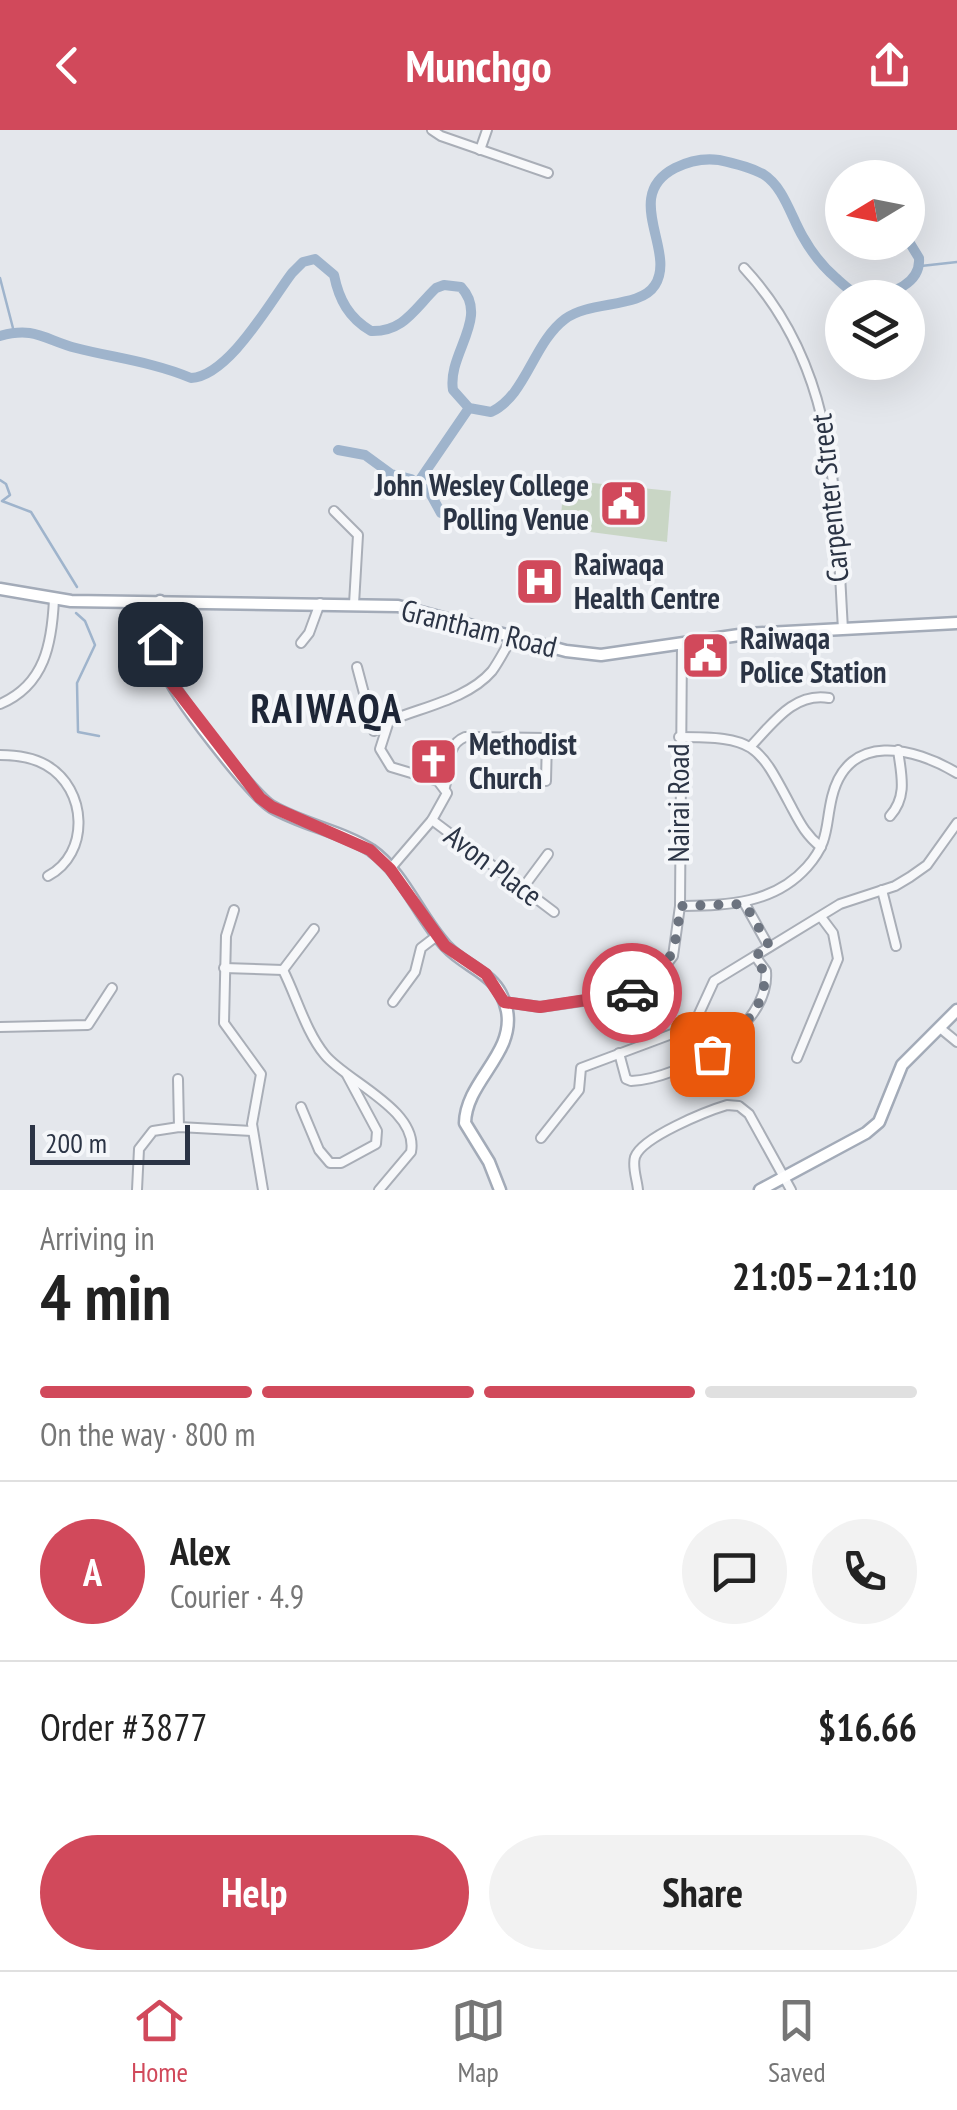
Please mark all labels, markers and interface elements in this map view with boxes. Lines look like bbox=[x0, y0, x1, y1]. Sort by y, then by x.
text: Munchgo bbox=[405, 36, 552, 94]
icon: back bbox=[40, 38, 95, 93]
icon: share bbox=[862, 38, 917, 93]
north arrow bbox=[825, 160, 925, 260]
map controls bbox=[825, 160, 925, 380]
button: layers bbox=[825, 280, 925, 380]
street label: Carpenter Street bbox=[800, 411, 857, 584]
place label: John Wesley College Polling Venue bbox=[374, 465, 589, 538]
public building icon: John Wesley College Polling Venue bbox=[598, 477, 650, 529]
place label: Raiwaqa Health Centre bbox=[574, 544, 720, 617]
hospital icon: Raiwaqa Health Centre bbox=[513, 556, 565, 608]
street label: Grantham Road bbox=[398, 589, 561, 666]
pin bbox=[118, 602, 203, 687]
icon: home bbox=[133, 617, 188, 672]
place label: Raiwaqa Police Station bbox=[740, 618, 887, 691]
public building icon: Raiwaqa Police Station bbox=[679, 630, 731, 682]
district label: RAIWAQA bbox=[250, 682, 404, 734]
place label: Methodist Church bbox=[469, 724, 577, 797]
church icon: Methodist Church bbox=[408, 736, 460, 788]
street label: Nairai Road bbox=[658, 744, 697, 862]
street label: Avon Place bbox=[437, 815, 551, 914]
courier bbox=[582, 943, 682, 1043]
icon: car bbox=[605, 966, 660, 1021]
pin bbox=[670, 1012, 755, 1097]
icon: bag bbox=[685, 1027, 740, 1082]
scale bar bbox=[30, 1120, 190, 1164]
text: 200 m bbox=[45, 1124, 107, 1161]
text: Arriving in bbox=[40, 1217, 155, 1259]
text: 21:05–21:10 bbox=[732, 1251, 917, 1300]
text: 4 min bbox=[40, 1254, 171, 1338]
text: On the way · 800 m bbox=[40, 1413, 255, 1455]
button: chat bbox=[682, 1519, 787, 1624]
button: phone bbox=[812, 1519, 917, 1624]
text: Alex bbox=[170, 1526, 231, 1575]
text: A bbox=[83, 1547, 102, 1596]
text: Courier · 4.9 bbox=[170, 1575, 304, 1617]
text: Order #3877 bbox=[40, 1702, 207, 1751]
text: $16.66 bbox=[818, 1702, 917, 1751]
button: Help bbox=[40, 1835, 469, 1950]
button: Share bbox=[489, 1835, 917, 1950]
tab: Home bbox=[131, 1993, 188, 2090]
tab: Map bbox=[451, 1993, 506, 2090]
tab: Saved bbox=[768, 1993, 826, 2090]

